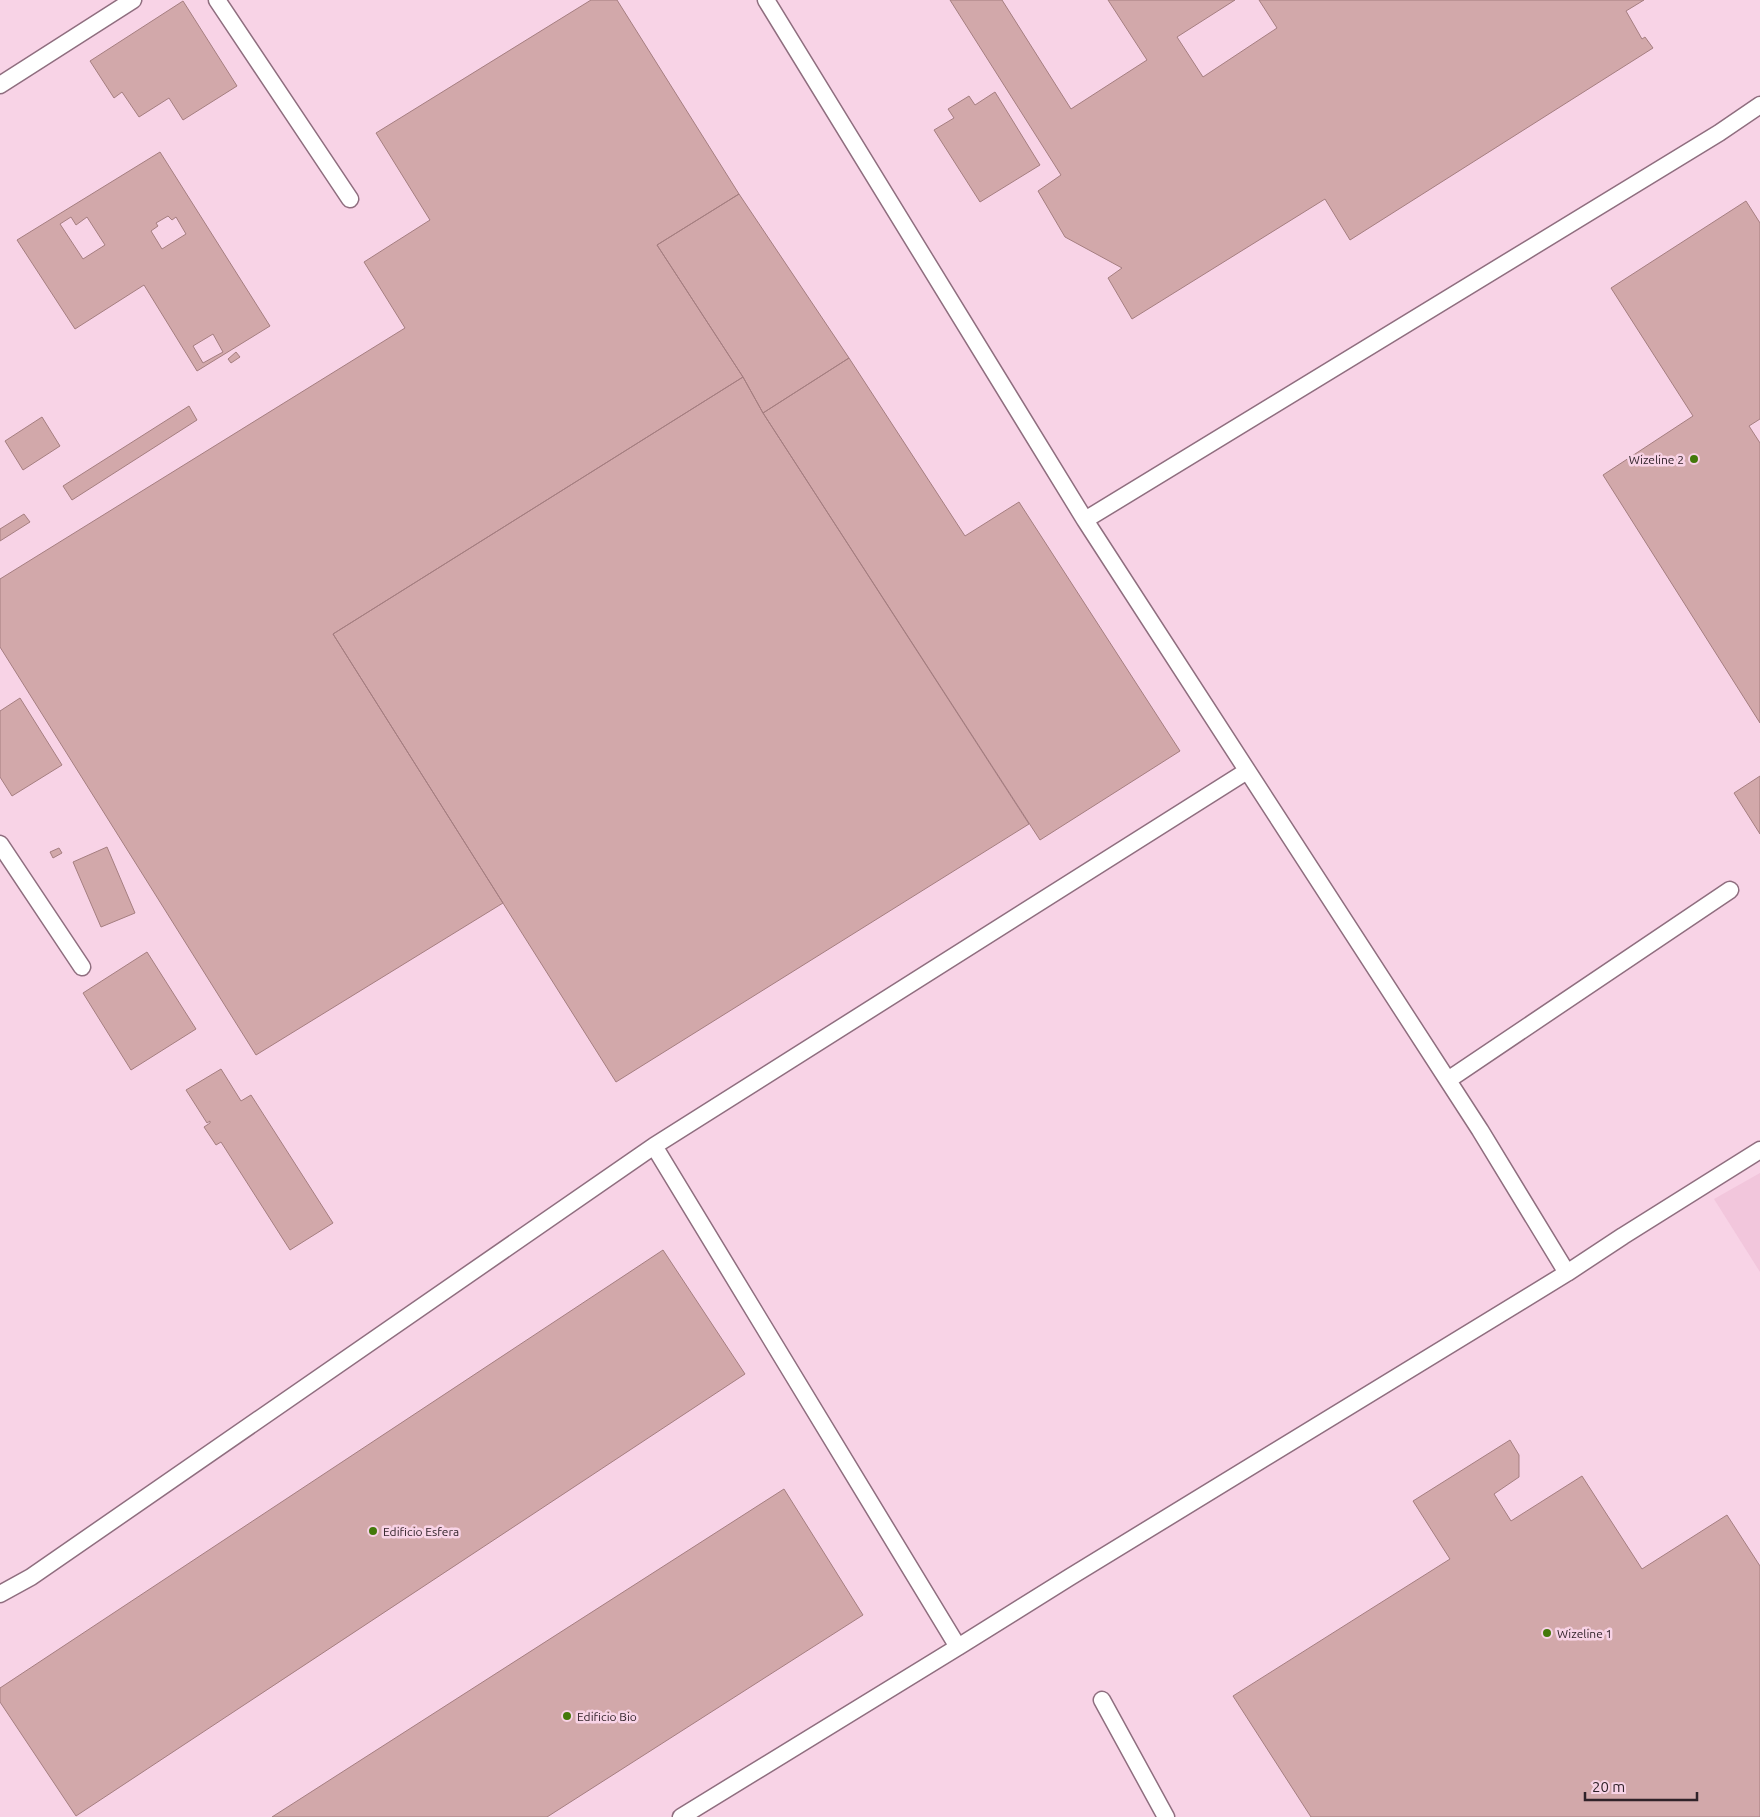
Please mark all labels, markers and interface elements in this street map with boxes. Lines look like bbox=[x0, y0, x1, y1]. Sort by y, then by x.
place label: Wizeline 2 bbox=[1629, 453, 1684, 466]
marker: Wizeline 2 bbox=[1688, 453, 1700, 465]
marker: Edificio Esfera bbox=[367, 1525, 379, 1537]
place label: Edificio Esfera bbox=[383, 1525, 459, 1538]
marker: Wizeline 1 bbox=[1541, 1627, 1553, 1639]
place label: Wizeline 1 bbox=[1557, 1627, 1612, 1640]
marker: Edificio Bio bbox=[561, 1710, 573, 1722]
place label: Edificio Bio bbox=[577, 1710, 637, 1723]
scale bar bbox=[1585, 1770, 1698, 1802]
text: 20 m bbox=[1592, 1778, 1625, 1795]

